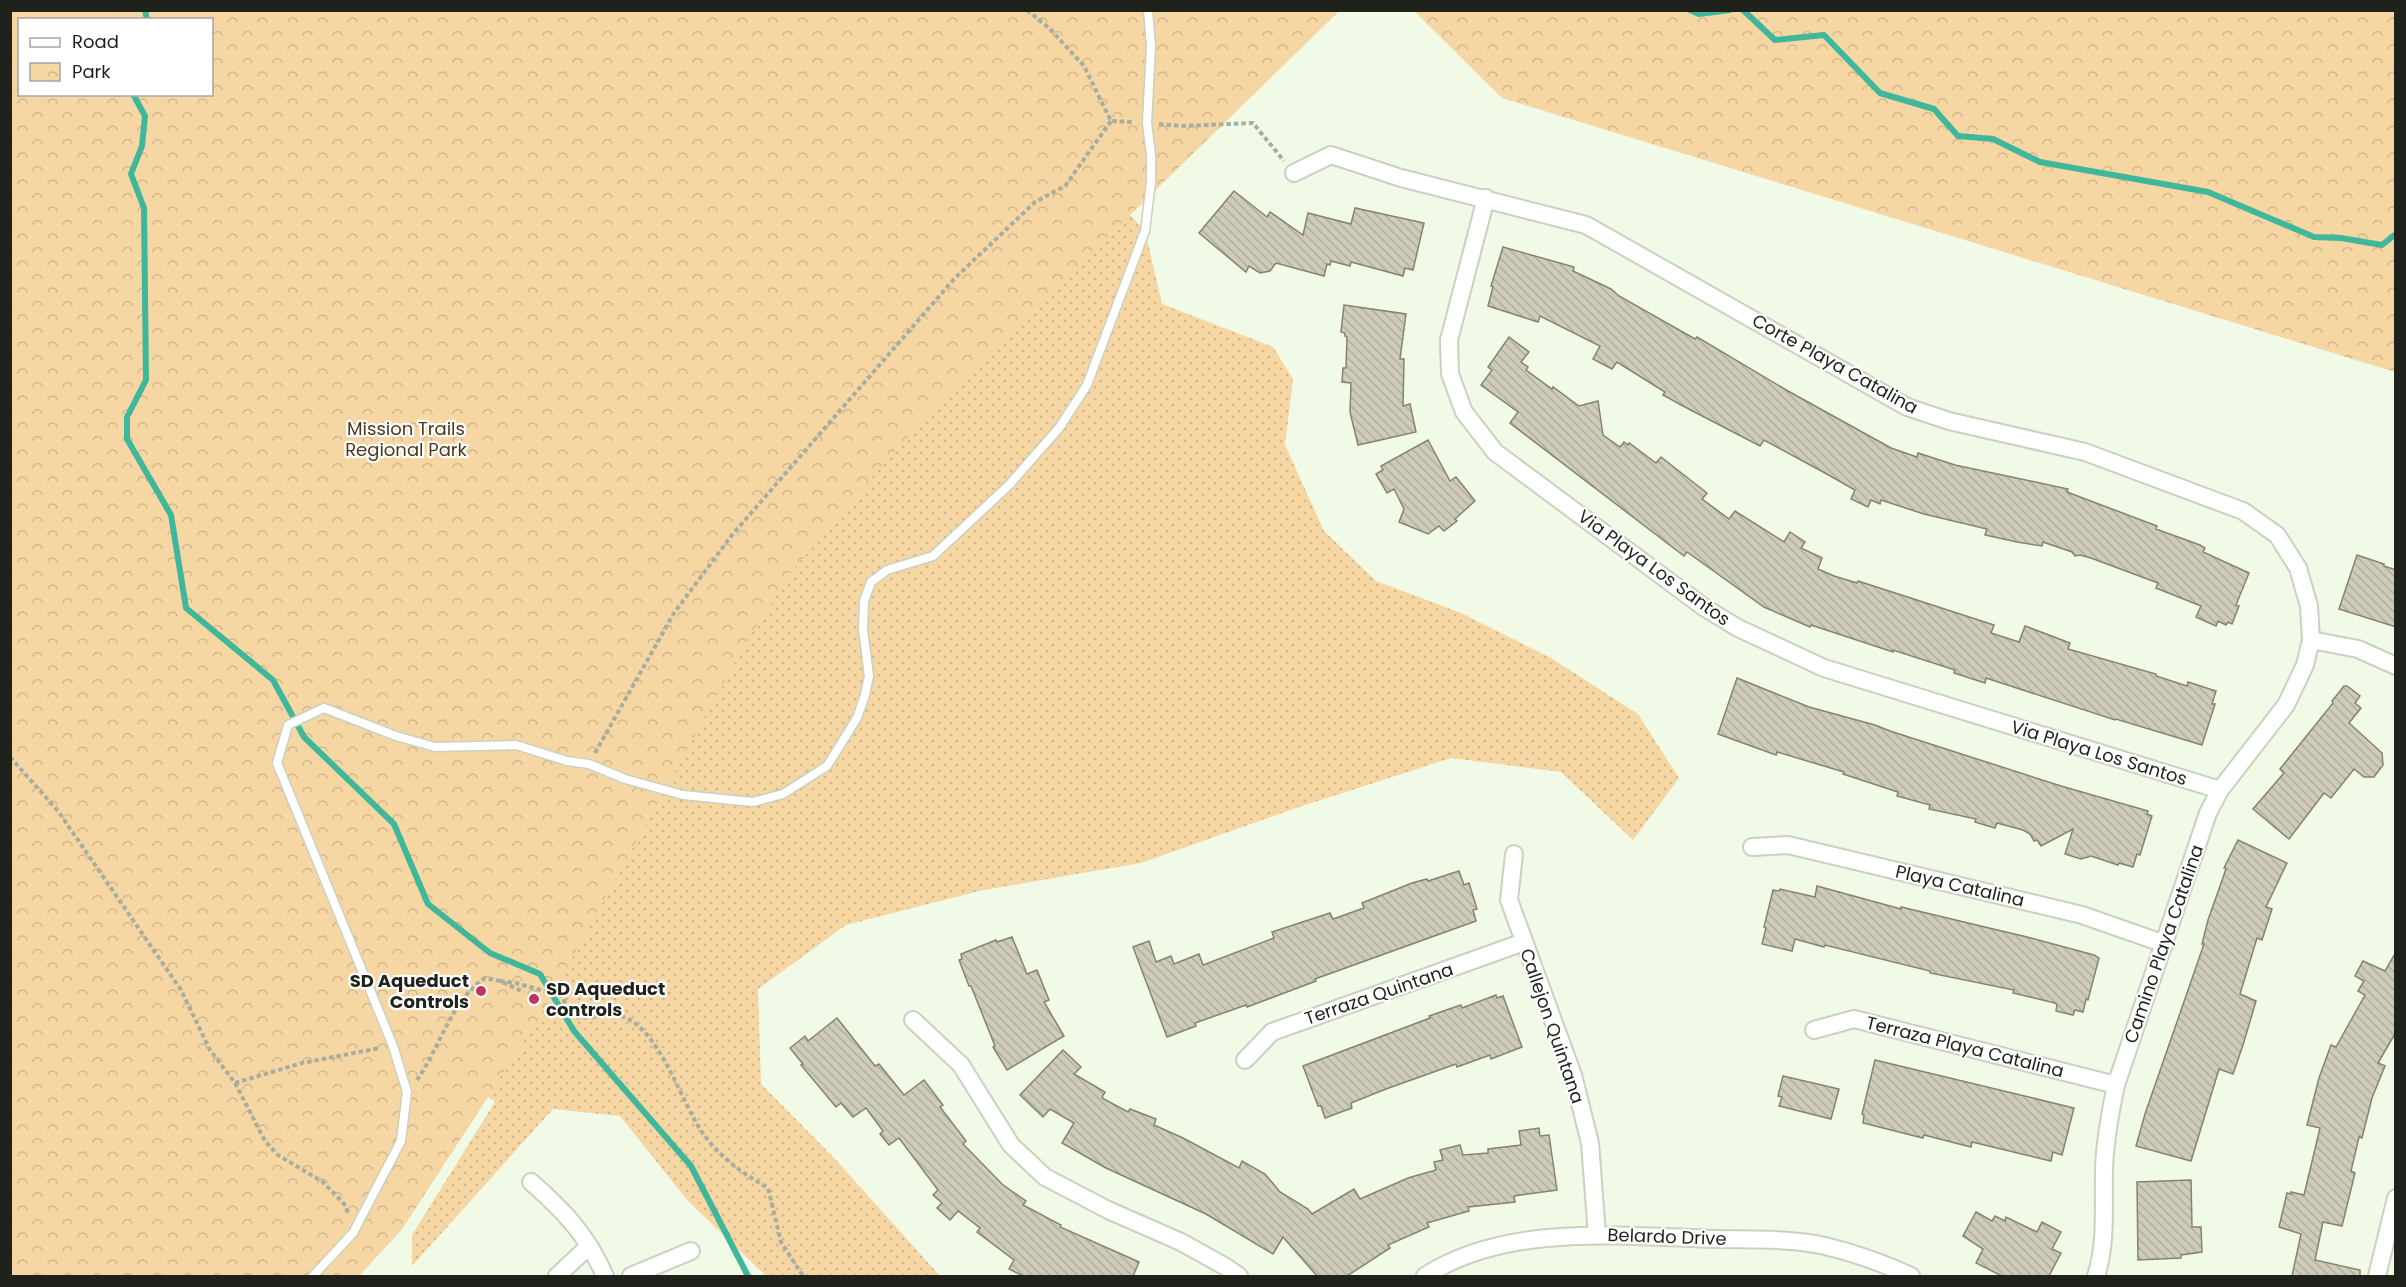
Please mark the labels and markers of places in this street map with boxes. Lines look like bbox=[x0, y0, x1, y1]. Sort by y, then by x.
place label: SD Aqueduct Controls bbox=[350, 968, 469, 1014]
place label: SD Aqueduct controls bbox=[546, 976, 665, 1022]
marker: SD Aqueduct Controls bbox=[474, 984, 488, 998]
marker: SD Aqueduct controls bbox=[527, 992, 541, 1006]

